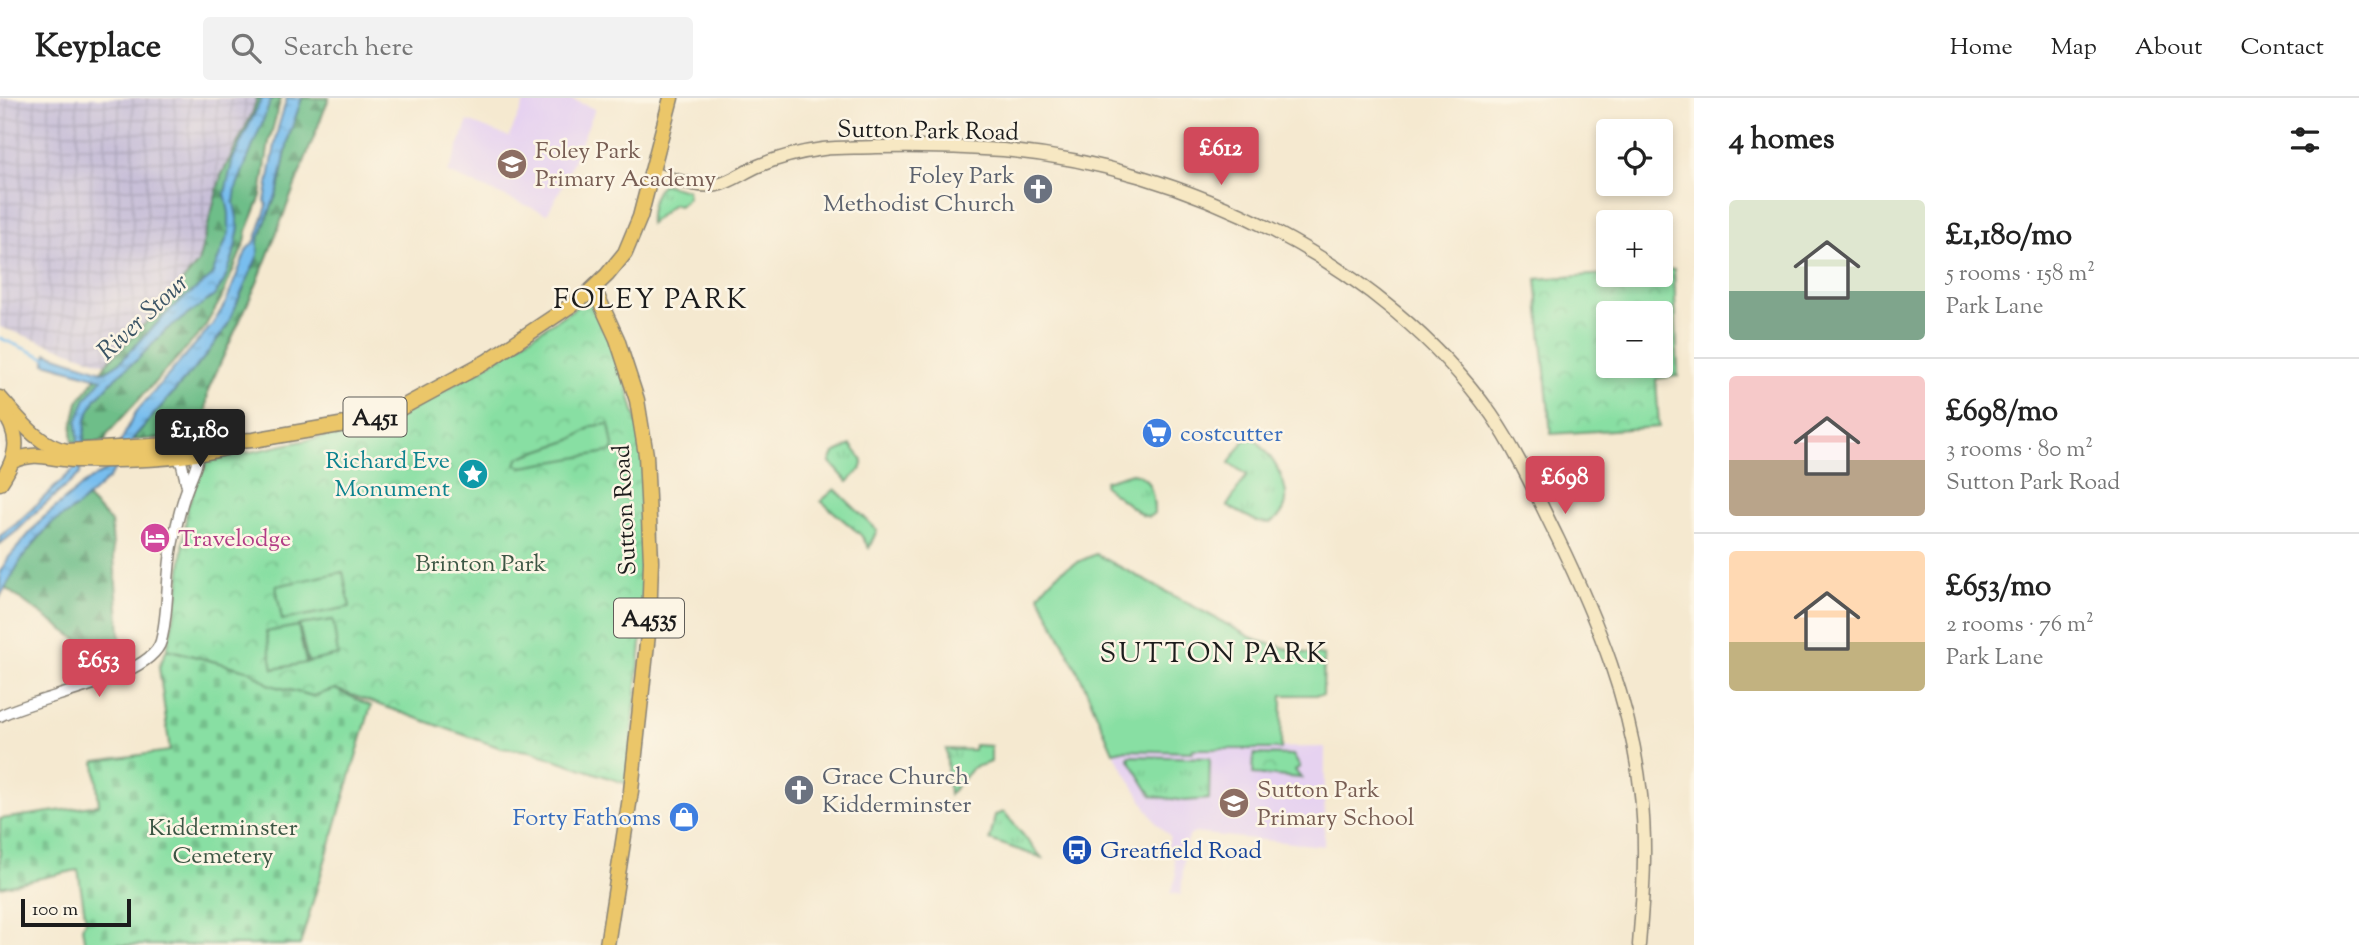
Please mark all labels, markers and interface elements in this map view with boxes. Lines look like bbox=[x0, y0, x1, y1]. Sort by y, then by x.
search box bbox=[203, 17, 693, 80]
text: Keyplace bbox=[35, 24, 161, 72]
icon: search bbox=[227, 29, 265, 67]
text: Search here bbox=[283, 30, 414, 67]
text: Home bbox=[1950, 31, 2013, 65]
text: Map bbox=[2051, 31, 2097, 65]
text: About bbox=[2135, 31, 2202, 65]
text: Contact bbox=[2240, 31, 2324, 65]
street label: Sutton Park Road bbox=[837, 113, 1020, 151]
map controls bbox=[1596, 119, 1673, 378]
button: locate bbox=[1596, 119, 1673, 196]
text: 4 homes bbox=[1729, 119, 1835, 162]
icon: filters bbox=[2286, 121, 2324, 159]
pin: £612 bbox=[1180, 127, 1262, 187]
text: £612 bbox=[1200, 133, 1242, 166]
place label: Foley Park Primary Academy bbox=[535, 135, 716, 197]
school or university icon: Foley Park Primary Academy bbox=[495, 147, 529, 181]
place label: Foley Park Methodist Church bbox=[823, 160, 1015, 222]
church icon: Foley Park Methodist Church bbox=[1021, 172, 1055, 206]
button: + bbox=[1596, 210, 1673, 287]
text: £1,180/mo bbox=[1946, 215, 2072, 258]
icon: home bbox=[1785, 228, 1869, 312]
text: 5 rooms · 158 m² bbox=[1946, 258, 2095, 291]
water label: River Stour bbox=[90, 266, 198, 370]
district label: FOLEY PARK bbox=[553, 281, 749, 321]
text: Park Lane bbox=[1946, 291, 2043, 324]
button: − bbox=[1596, 301, 1673, 378]
text: £698/mo bbox=[1946, 391, 2058, 434]
road number: A451 bbox=[344, 398, 406, 436]
icon: home bbox=[1785, 404, 1869, 488]
pin: £1,180 bbox=[143, 410, 257, 469]
text: £1,180 bbox=[171, 415, 229, 448]
supermarket icon: costcutter bbox=[1140, 416, 1174, 450]
place label: costcutter bbox=[1180, 418, 1283, 452]
text: 3 rooms · 80 m² bbox=[1946, 434, 2093, 467]
street label: Sutton Road bbox=[606, 443, 646, 576]
place label: Richard Eve Monument bbox=[325, 445, 450, 507]
pin: £698 bbox=[1524, 456, 1606, 516]
place icon: Richard Eve Monument bbox=[456, 457, 490, 491]
text: £698 bbox=[1542, 462, 1588, 495]
text: Sutton Park Road bbox=[1946, 467, 2120, 500]
hotel icon: Travelodge bbox=[138, 521, 172, 555]
place label: Travelodge bbox=[178, 523, 291, 557]
park label: Brinton Park bbox=[415, 548, 547, 582]
text: £653/mo bbox=[1946, 566, 2051, 609]
icon: home bbox=[1785, 579, 1869, 663]
road number: A4535 bbox=[614, 598, 684, 638]
text: 2 rooms · 76 m² bbox=[1946, 609, 2094, 642]
district label: SUTTON PARK bbox=[1100, 635, 1328, 675]
pin: £653 bbox=[58, 640, 140, 699]
text: Park Lane bbox=[1946, 642, 2043, 675]
text: £653 bbox=[78, 645, 120, 678]
place label: Grace Church Kidderminster bbox=[822, 761, 972, 823]
church icon: Grace Church Kidderminster bbox=[782, 773, 816, 807]
place label: Sutton Park Primary School bbox=[1257, 774, 1415, 836]
school or university icon: Sutton Park Primary School bbox=[1217, 786, 1251, 820]
shop icon: Forty Fathoms bbox=[667, 800, 701, 834]
place label: Forty Fathoms bbox=[512, 802, 661, 836]
park label: Kidderminster Cemetery bbox=[148, 812, 298, 874]
bus stop icon: Greatfield Road bbox=[1060, 833, 1094, 867]
place label: Greatfield Road bbox=[1100, 835, 1262, 869]
scale bar bbox=[21, 896, 131, 928]
text: 100 m bbox=[32, 897, 78, 924]

